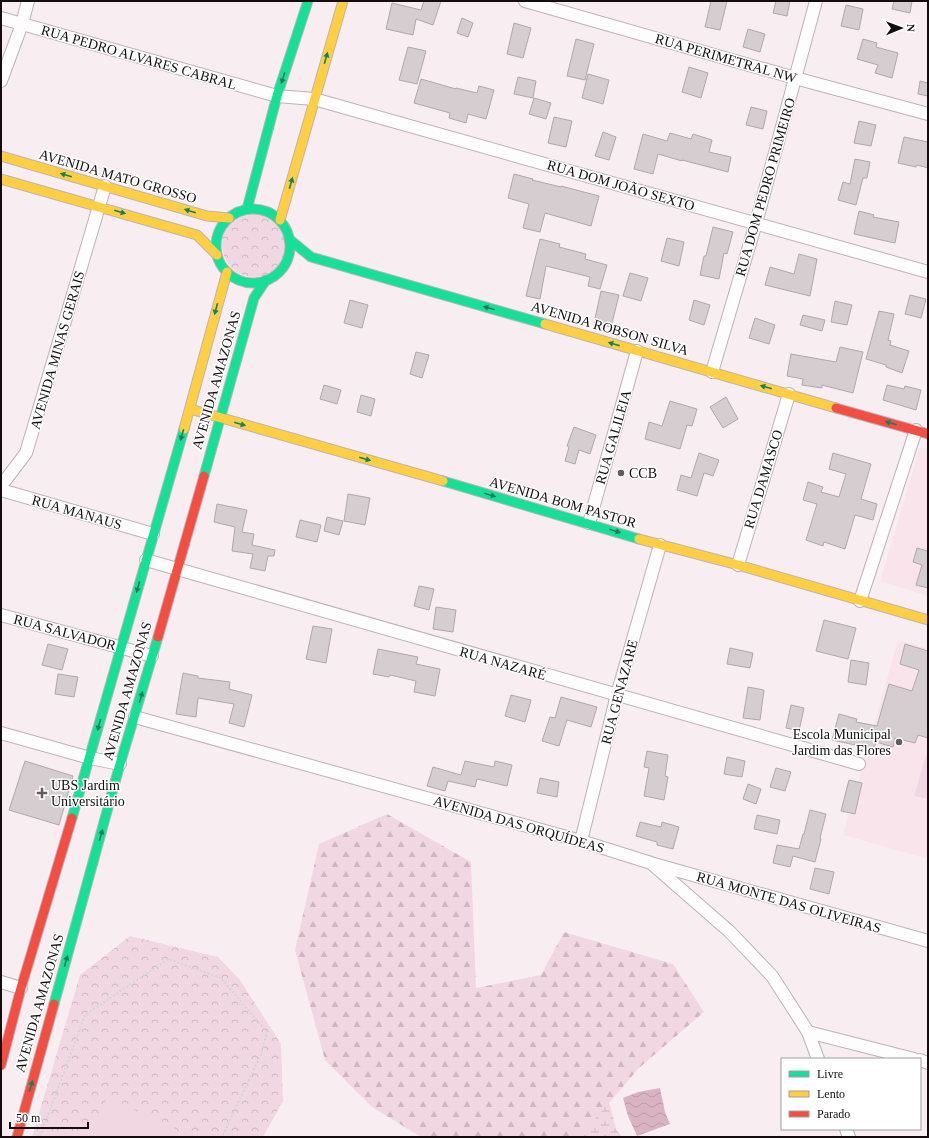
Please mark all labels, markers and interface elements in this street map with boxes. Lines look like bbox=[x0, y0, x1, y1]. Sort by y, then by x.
north arrow bbox=[881, 8, 921, 48]
street label: RUA PEDRO ALVARES CABRAL bbox=[39, 22, 238, 93]
text: N bbox=[905, 24, 917, 32]
street label: RUA PERIMETRAL NW bbox=[653, 31, 799, 86]
one-way arrow bbox=[323, 52, 329, 64]
one-way arrow bbox=[280, 72, 286, 84]
street label: RUA DOM PEDRO PRIMEIRO bbox=[733, 96, 798, 278]
street label: AVENIDA MATO GROSSO bbox=[38, 147, 198, 206]
street label: RUA DOM JOÃO SEXTO bbox=[545, 157, 696, 214]
one-way arrow bbox=[59, 172, 71, 178]
one-way arrow bbox=[288, 177, 294, 189]
one-way arrow bbox=[184, 208, 196, 214]
one-way arrow bbox=[114, 209, 126, 215]
street label: AVENIDA MINAS GERAIS bbox=[28, 269, 87, 431]
street label: AVENIDA ROBSON SILVA bbox=[529, 299, 691, 358]
one-way arrow bbox=[213, 303, 219, 316]
one-way arrow bbox=[482, 305, 494, 311]
street label: AVENIDA AMAZONAS bbox=[190, 309, 243, 451]
one-way arrow bbox=[607, 341, 619, 347]
one-way arrow bbox=[759, 384, 771, 390]
street label: RUA GALILEIA bbox=[593, 387, 634, 486]
one-way arrow bbox=[884, 420, 896, 426]
one-way arrow bbox=[234, 421, 247, 427]
street label: RUA DAMASCO bbox=[741, 428, 786, 530]
one-way arrow bbox=[179, 429, 185, 441]
one-way arrow bbox=[360, 456, 372, 462]
place label: CCB bbox=[629, 466, 657, 481]
marker: CCB bbox=[616, 468, 626, 478]
street label: AVENIDA BOM PASTOR bbox=[488, 474, 639, 531]
street label: RUA MANAUS bbox=[30, 492, 124, 533]
one-way arrow bbox=[485, 492, 497, 498]
one-way arrow bbox=[610, 528, 622, 534]
one-way arrow bbox=[135, 581, 141, 593]
street label: RUA SALVADOR bbox=[12, 612, 118, 654]
street label: AVENIDA AMAZONAS bbox=[101, 620, 154, 762]
street label: RUA GENAZARE bbox=[598, 638, 641, 746]
street label: RUA NAZARÉ bbox=[458, 643, 548, 683]
one-way arrow bbox=[138, 691, 144, 703]
one-way arrow bbox=[96, 719, 102, 731]
place label: Escola Municipal Jardim das Flores bbox=[792, 727, 891, 758]
marker: Escola Municipal Jardim das Flores bbox=[894, 737, 904, 747]
place label: UBS Jardim Universitário bbox=[51, 778, 125, 809]
marker: UBS Jardim Universitário bbox=[36, 787, 48, 799]
street label: AVENIDA DAS ORQUÍDEAS bbox=[432, 792, 606, 856]
one-way arrow bbox=[98, 829, 104, 842]
street label: RUA MONTE DAS OLIVEIRAS bbox=[695, 869, 883, 936]
street label: AVENIDA AMAZONAS bbox=[13, 932, 66, 1074]
one-way arrow bbox=[63, 954, 69, 966]
legend bbox=[781, 1058, 921, 1130]
text: Livre bbox=[817, 1067, 843, 1081]
one-way arrow bbox=[28, 1080, 34, 1092]
text: Lento bbox=[817, 1087, 845, 1101]
scale bar bbox=[10, 1104, 88, 1130]
text: Parado bbox=[817, 1107, 850, 1121]
text: 50 m bbox=[16, 1111, 41, 1125]

